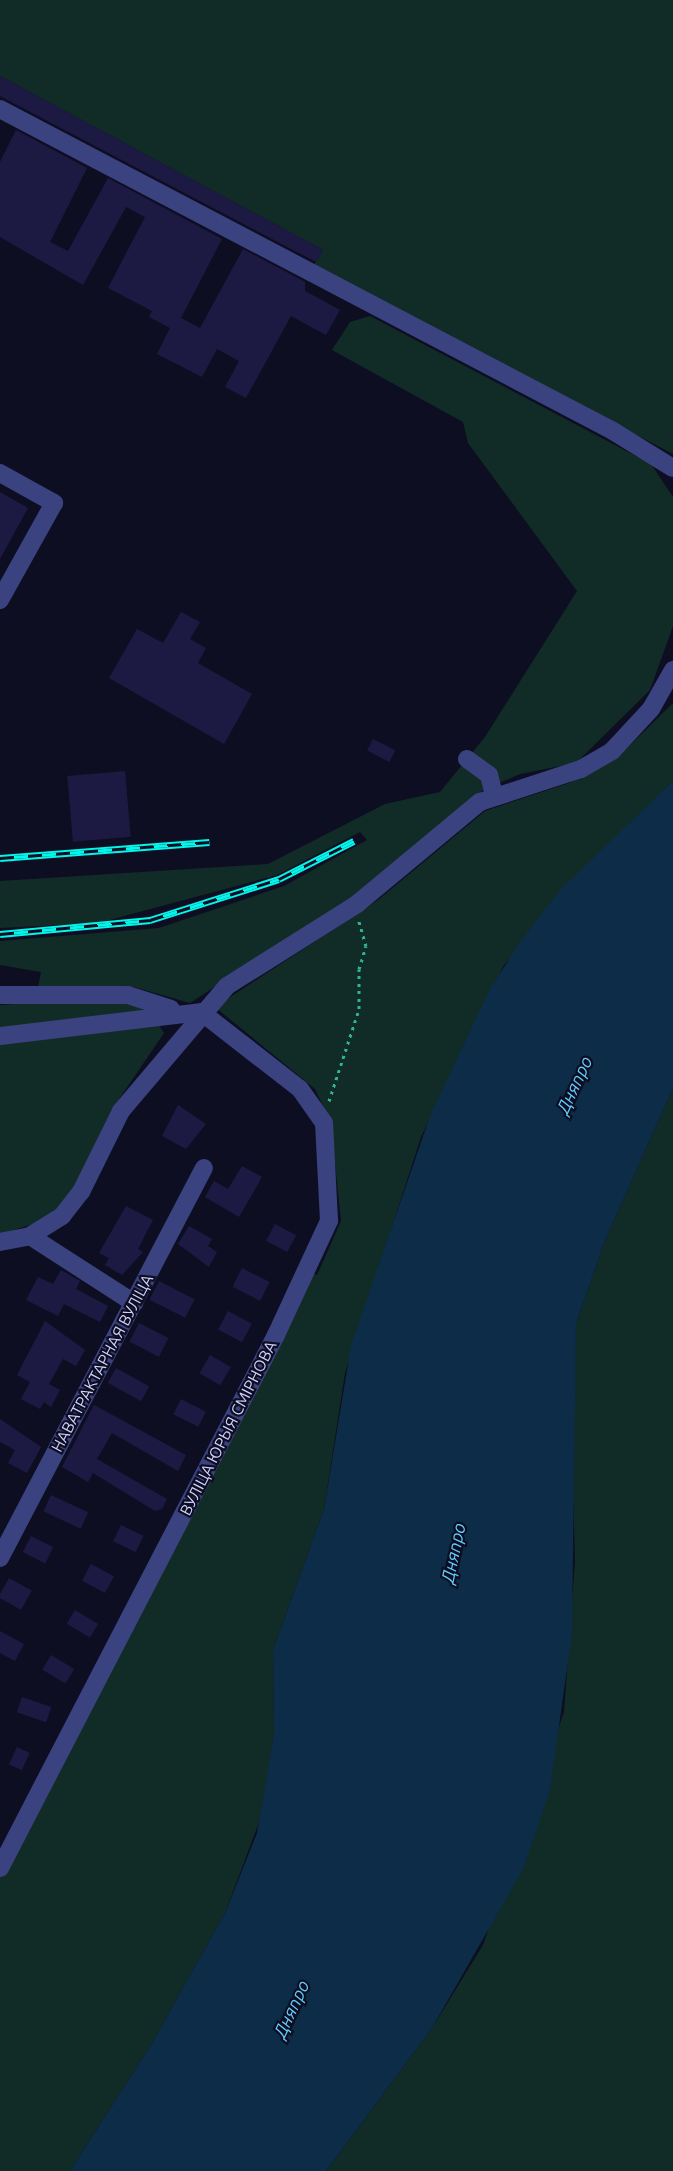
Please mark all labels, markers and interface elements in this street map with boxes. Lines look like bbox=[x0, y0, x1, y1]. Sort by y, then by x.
water label: Дняпро bbox=[551, 1053, 597, 1117]
street label: НАВАТРАКТАРНАЯ ВУЛІЦА bbox=[47, 1271, 157, 1455]
street label: ВУЛІЦА ЮРЫЯ СМІРНОВА bbox=[176, 1337, 280, 1519]
water label: Дняпро bbox=[436, 1521, 470, 1585]
water label: Дняпро bbox=[268, 1977, 314, 2041]

